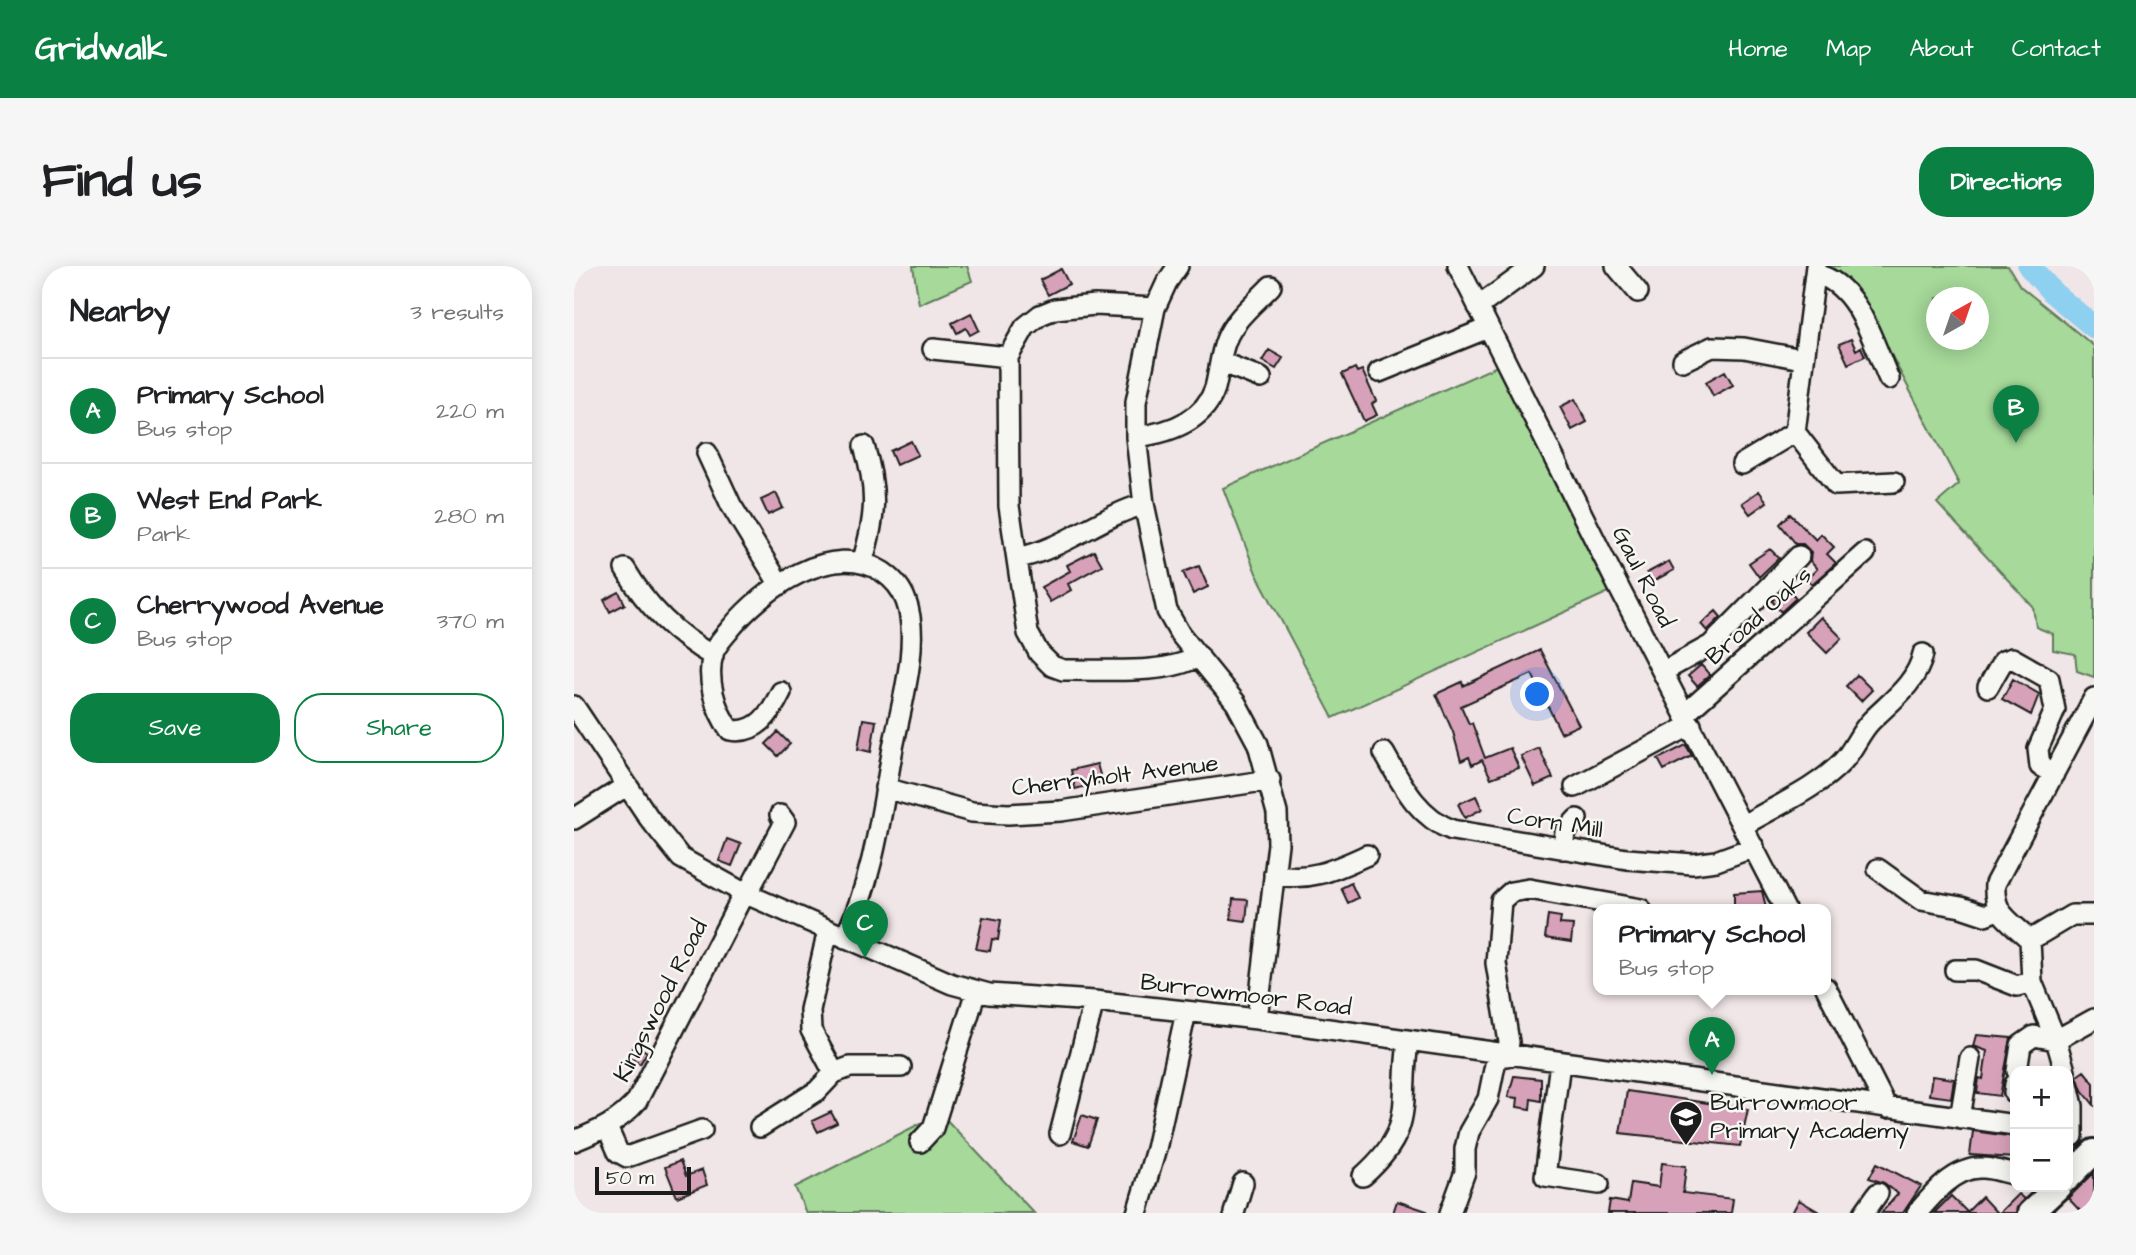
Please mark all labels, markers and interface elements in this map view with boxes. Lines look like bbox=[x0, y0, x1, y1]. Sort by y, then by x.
text: Gridwalk bbox=[35, 26, 167, 72]
text: Home bbox=[1728, 32, 1788, 66]
text: Map bbox=[1826, 32, 1871, 66]
text: About bbox=[1909, 32, 1974, 66]
text: Contact bbox=[2012, 32, 2101, 66]
button: Directions bbox=[1919, 147, 2094, 217]
text: Find us bbox=[42, 148, 202, 216]
north arrow bbox=[1926, 287, 1989, 350]
text: Nearby bbox=[70, 291, 170, 333]
text: 3 results bbox=[410, 296, 504, 328]
text: Primary School bbox=[137, 377, 324, 413]
pin: B bbox=[1993, 385, 2039, 443]
text: A bbox=[86, 395, 100, 427]
text: 220 m bbox=[436, 395, 504, 427]
text: Bus stop bbox=[137, 413, 232, 445]
text: West End Park bbox=[137, 482, 322, 518]
text: B bbox=[85, 500, 101, 532]
text: 280 m bbox=[434, 500, 504, 532]
text: Park bbox=[137, 518, 190, 550]
street label: Gaul Road bbox=[1603, 520, 1683, 634]
street label: Broad Oaks bbox=[1698, 559, 1820, 673]
text: Cherrywood Avenue bbox=[137, 587, 384, 623]
text: C bbox=[85, 605, 101, 637]
text: 370 m bbox=[437, 605, 504, 637]
text: Bus stop bbox=[137, 623, 232, 655]
your location bbox=[1520, 677, 1554, 711]
button: Save bbox=[70, 693, 280, 763]
button: Share bbox=[294, 693, 504, 763]
street label: Cherryholt Avenue bbox=[1010, 746, 1220, 807]
street label: Corn Mill bbox=[1505, 799, 1605, 847]
pin: C bbox=[842, 900, 888, 958]
popup bbox=[1593, 904, 1831, 995]
street label: Kingswood Road bbox=[605, 914, 717, 1088]
text: Primary School bbox=[1619, 916, 1805, 952]
text: Bus stop bbox=[1619, 952, 1714, 984]
street label: Burrowmoor Road bbox=[1139, 965, 1353, 1025]
pin: A bbox=[1689, 1017, 1735, 1075]
map controls bbox=[2010, 1066, 2073, 1192]
button: + bbox=[2010, 1066, 2073, 1129]
place label: Burrowmoor Primary Academy bbox=[1710, 1086, 1909, 1149]
school or university icon: Burrowmoor Primary Academy bbox=[1667, 1098, 1705, 1147]
button: − bbox=[2010, 1129, 2073, 1192]
scale bar bbox=[595, 1164, 691, 1196]
text: 50 m bbox=[606, 1165, 654, 1192]

